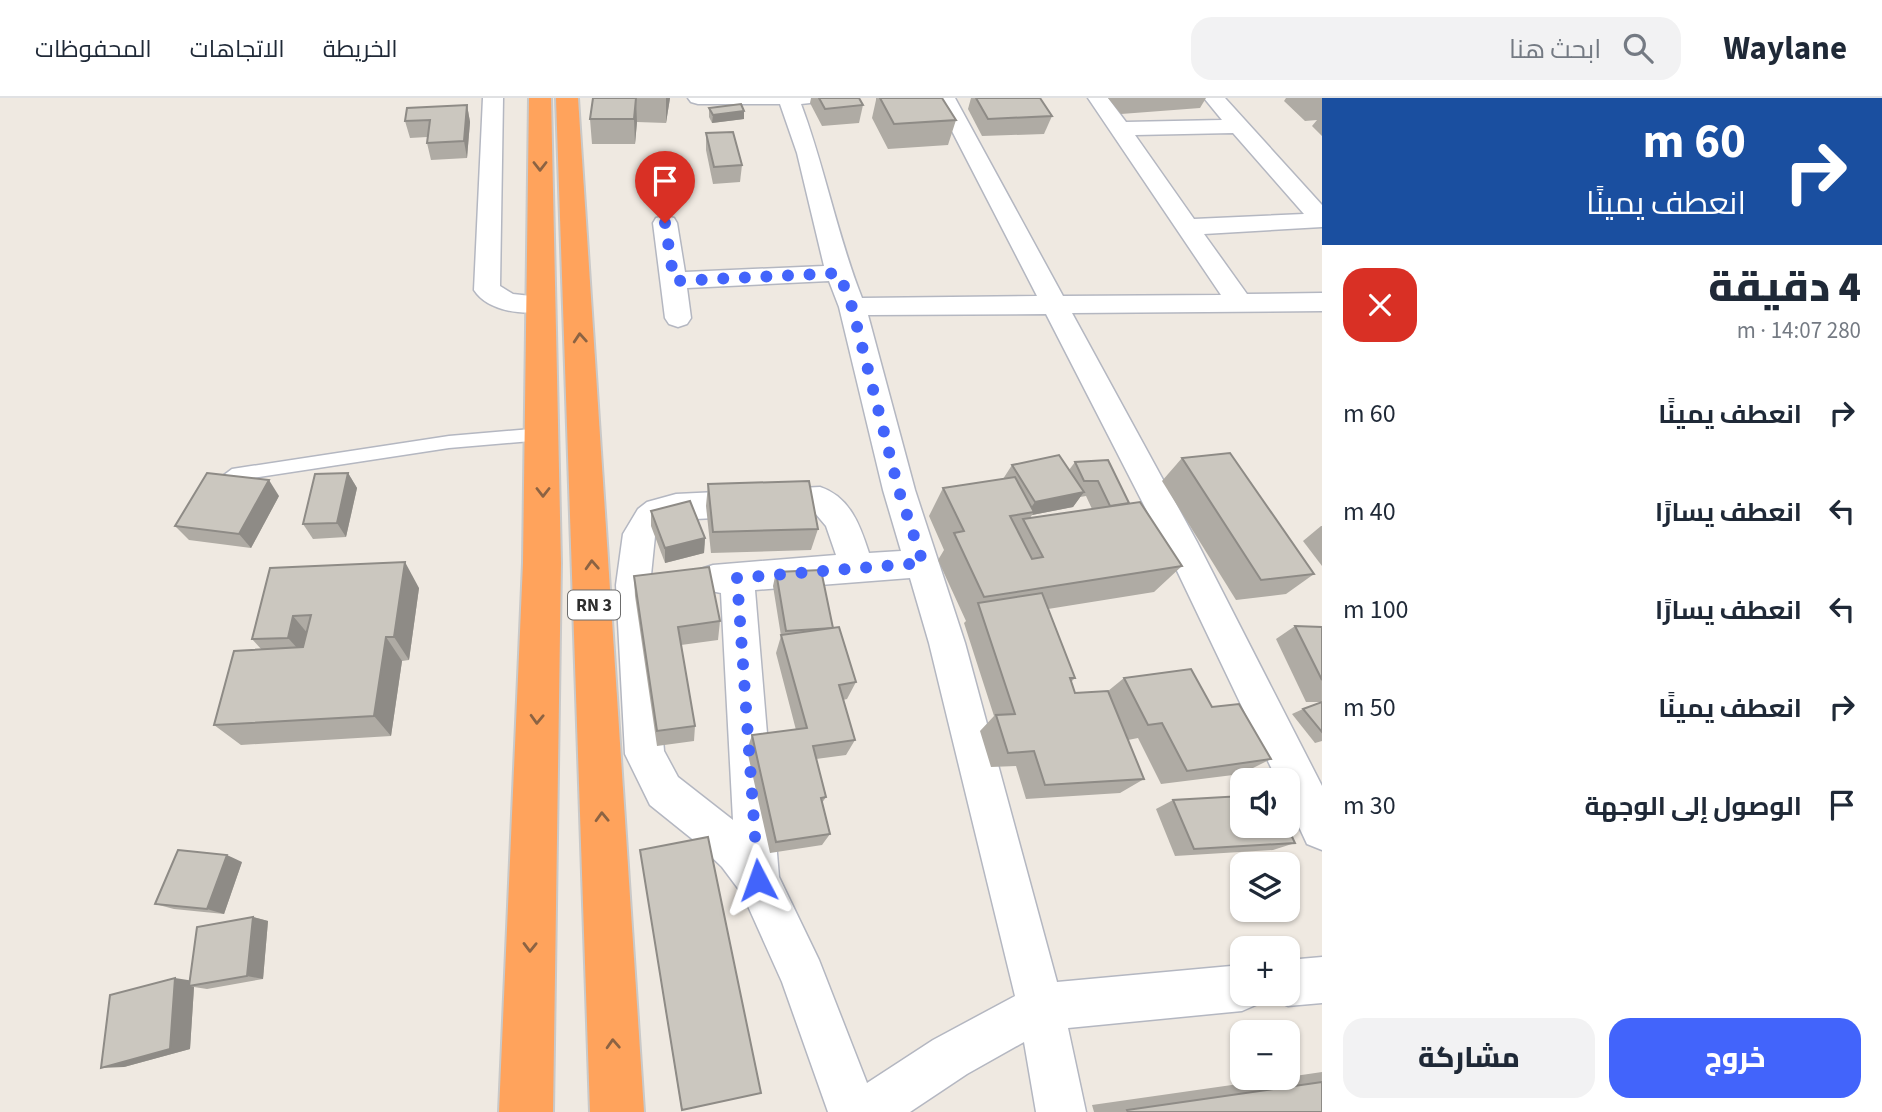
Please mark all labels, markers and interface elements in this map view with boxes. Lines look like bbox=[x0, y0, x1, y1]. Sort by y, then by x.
search box bbox=[1191, 17, 1681, 80]
text: Waylane bbox=[1723, 25, 1847, 72]
icon: search bbox=[1619, 29, 1657, 67]
text: ابحث هنا bbox=[1509, 31, 1601, 68]
text: المحفوظات bbox=[35, 32, 152, 67]
text: الاتجاهات bbox=[190, 32, 285, 67]
text: الخريطة bbox=[323, 32, 398, 67]
text: 60 m bbox=[1642, 107, 1746, 177]
icon: right bbox=[1770, 126, 1861, 217]
pin bbox=[635, 151, 695, 223]
one-way arrow bbox=[532, 161, 548, 172]
icon: arrive bbox=[646, 162, 684, 200]
text: انعطف يمينًا bbox=[1586, 181, 1746, 227]
text: 4 دقيقة bbox=[1708, 258, 1861, 318]
button: close bbox=[1343, 268, 1417, 342]
text: 280 m · 14:07 bbox=[1737, 314, 1861, 347]
one-way arrow bbox=[573, 332, 588, 343]
icon: right bbox=[1823, 394, 1861, 432]
text: 60 m bbox=[1343, 395, 1396, 432]
text: انعطف يمينًا bbox=[1658, 396, 1802, 433]
one-way arrow bbox=[535, 487, 551, 497]
icon: left bbox=[1823, 492, 1861, 530]
text: 40 m bbox=[1343, 493, 1396, 530]
text: انعطف يسارًا bbox=[1655, 494, 1802, 531]
one-way arrow bbox=[585, 559, 600, 570]
road number: RN 3 bbox=[568, 590, 620, 620]
icon: left bbox=[1823, 590, 1861, 628]
text: 100 m bbox=[1343, 591, 1409, 628]
text: انعطف يسارًا bbox=[1655, 592, 1802, 629]
icon: right bbox=[1823, 688, 1861, 726]
text: 50 m bbox=[1343, 689, 1396, 726]
text: انعطف يمينًا bbox=[1658, 690, 1802, 727]
one-way arrow bbox=[530, 714, 545, 725]
map controls bbox=[1230, 768, 1300, 1090]
button: sound bbox=[1230, 768, 1300, 838]
icon: arrive bbox=[1823, 786, 1861, 824]
text: 30 m bbox=[1343, 787, 1396, 824]
text: الوصول إلى الوجهة bbox=[1584, 788, 1802, 825]
one-way arrow bbox=[594, 811, 609, 822]
position arrow bbox=[721, 843, 795, 917]
button: layers bbox=[1230, 852, 1300, 922]
button: + bbox=[1230, 936, 1300, 1006]
one-way arrow bbox=[523, 941, 538, 952]
button: مشاركة bbox=[1343, 1018, 1595, 1098]
button: خروج bbox=[1609, 1018, 1861, 1098]
button: − bbox=[1230, 1020, 1300, 1090]
one-way arrow bbox=[606, 1038, 621, 1049]

